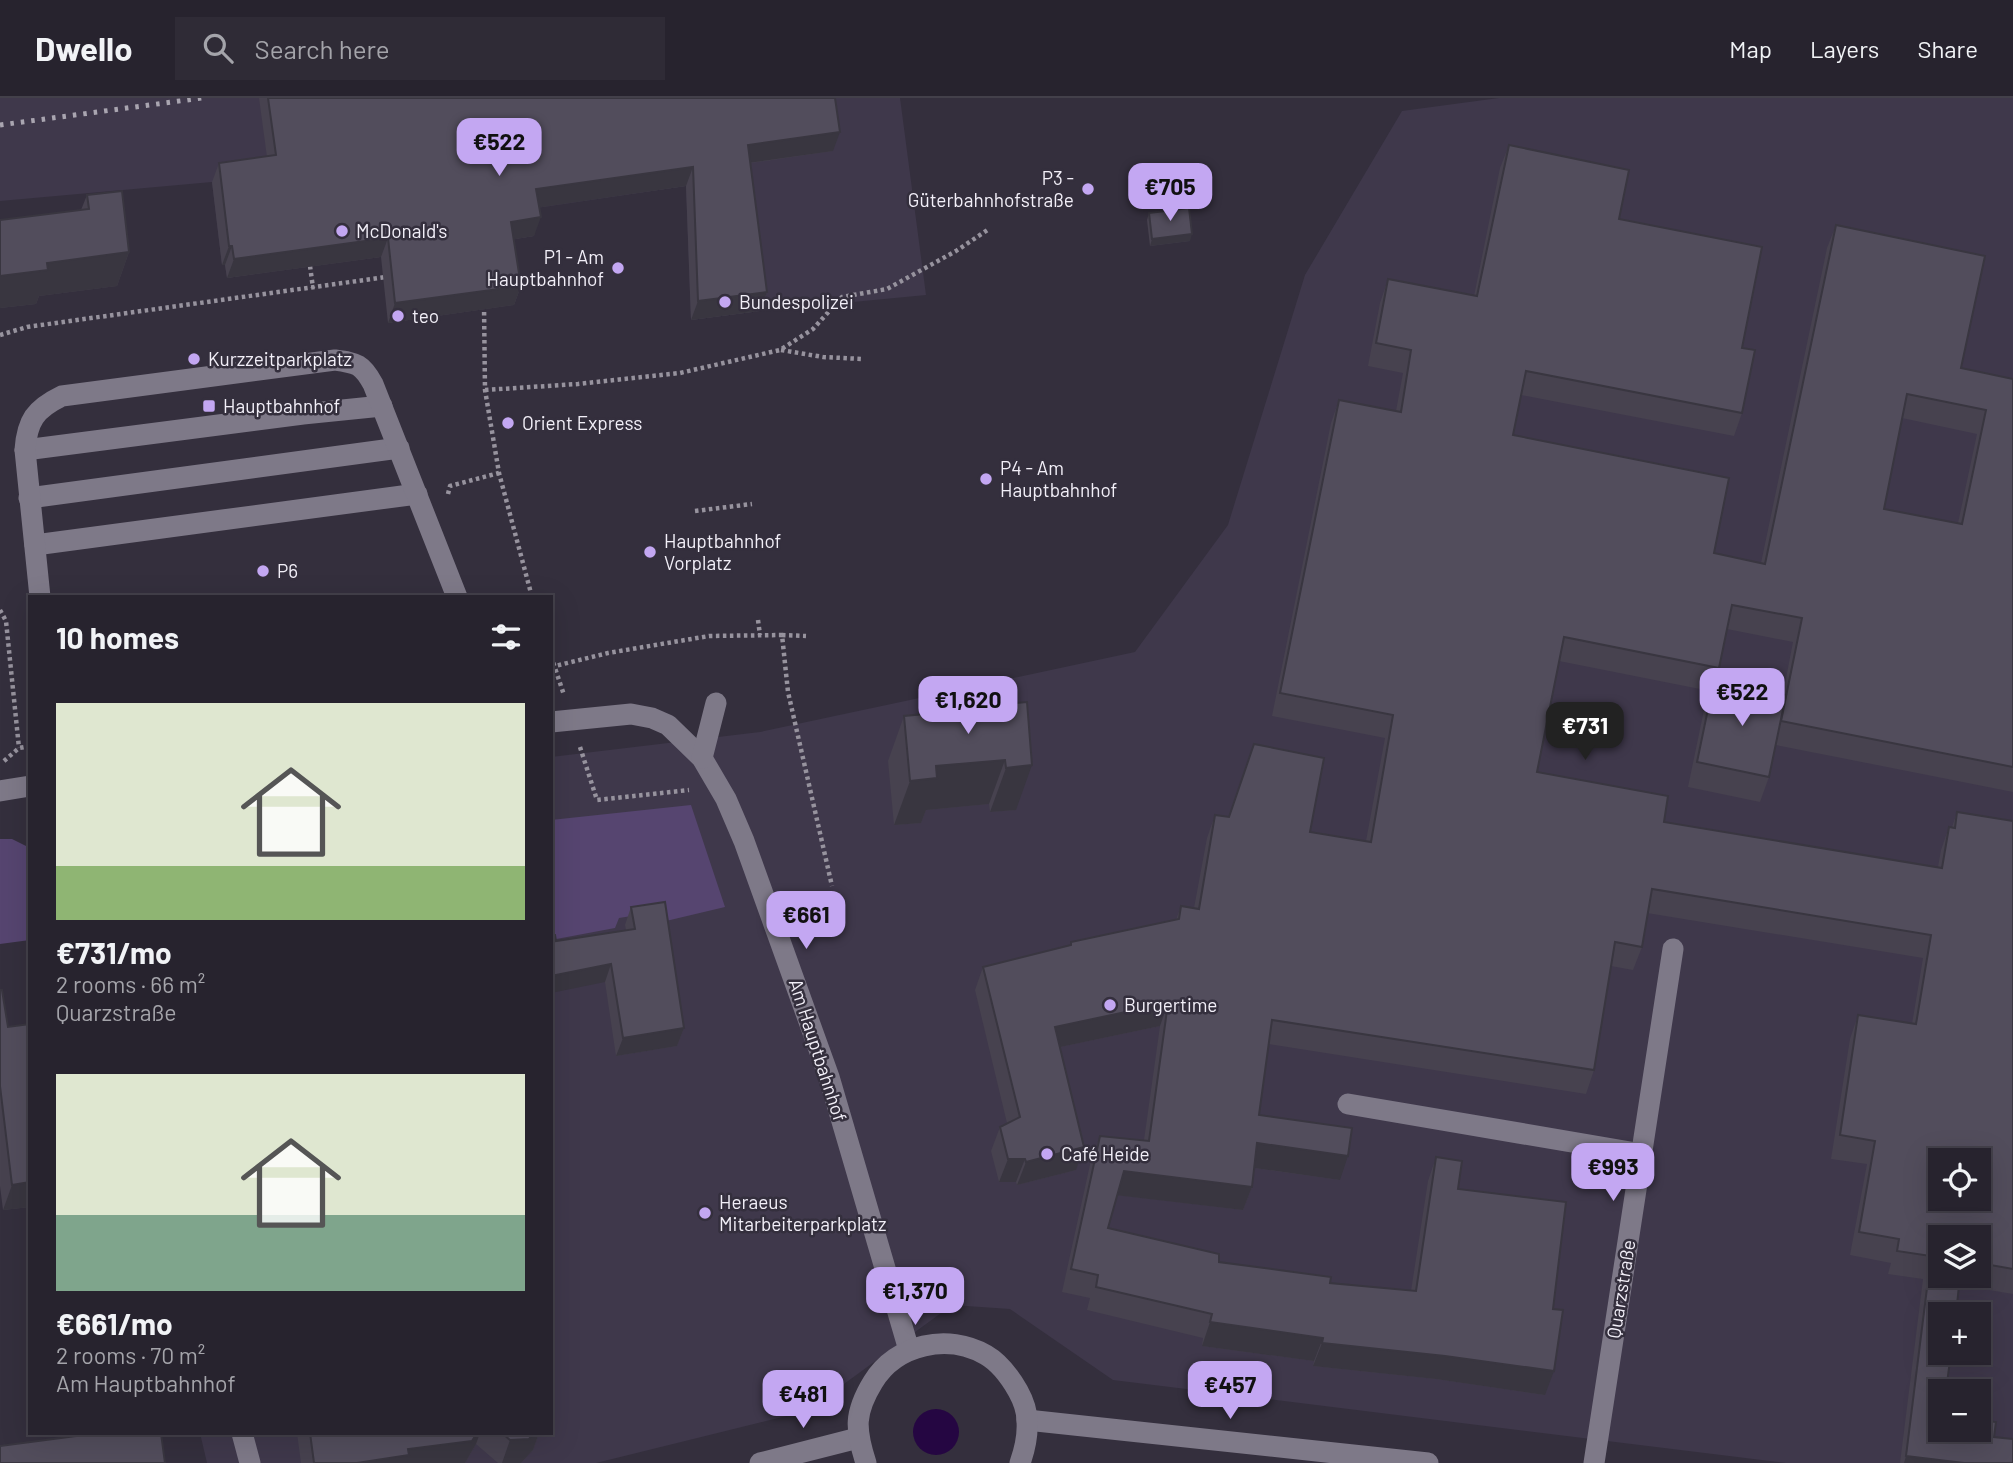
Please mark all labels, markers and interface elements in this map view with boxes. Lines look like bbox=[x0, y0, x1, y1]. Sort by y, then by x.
search box bbox=[175, 17, 665, 80]
text: Dwello bbox=[35, 28, 133, 68]
icon: search bbox=[199, 29, 237, 67]
text: Search here bbox=[255, 33, 390, 64]
text: Map bbox=[1729, 34, 1772, 63]
text: Layers bbox=[1810, 34, 1879, 63]
text: Share bbox=[1917, 34, 1978, 63]
pin: €522 bbox=[458, 118, 540, 178]
text: €522 bbox=[473, 127, 525, 155]
pin: €705 bbox=[1129, 164, 1211, 223]
place label: P3 - Güterbahnhofstraße bbox=[908, 166, 1074, 211]
text: €705 bbox=[1144, 172, 1196, 200]
marker: P3 - Güterbahnhofstraße bbox=[1080, 181, 1096, 197]
place label: McDonald's bbox=[356, 219, 447, 242]
marker: McDonald's bbox=[334, 223, 350, 239]
place label: P1 - Am Hauptbahnhof bbox=[487, 245, 604, 290]
marker: P1 - Am Hauptbahnhof bbox=[610, 260, 626, 276]
place label: Bundespolizei bbox=[739, 290, 854, 313]
marker: Bundespolizei bbox=[717, 294, 733, 310]
place label: teo bbox=[412, 304, 439, 327]
marker: teo bbox=[390, 308, 406, 324]
place label: Kurzzeitparkplatz bbox=[208, 347, 352, 370]
marker: Kurzzeitparkplatz bbox=[186, 351, 202, 367]
place label: Hauptbahnhof bbox=[223, 394, 340, 417]
marker: Hauptbahnhof bbox=[201, 398, 217, 414]
place label: Orient Express bbox=[522, 411, 642, 434]
marker: Orient Express bbox=[500, 415, 516, 431]
place label: P4 - Am Hauptbahnhof bbox=[1000, 456, 1117, 501]
marker: P4 - Am Hauptbahnhof bbox=[978, 471, 994, 487]
place label: Hauptbahnhof Vorplatz bbox=[664, 529, 781, 574]
marker: Hauptbahnhof Vorplatz bbox=[642, 544, 658, 560]
place label: P6 bbox=[277, 559, 298, 582]
marker: P6 bbox=[255, 563, 271, 579]
icon: filters bbox=[487, 618, 525, 656]
text: 10 homes bbox=[56, 619, 179, 655]
pin: €522 bbox=[1701, 668, 1783, 728]
pin: €1,620 bbox=[911, 676, 1025, 736]
text: €522 bbox=[1716, 677, 1768, 705]
text: €1,620 bbox=[934, 685, 1002, 713]
pin: €731 bbox=[1544, 702, 1626, 762]
text: €731 bbox=[1562, 711, 1608, 739]
icon: home bbox=[228, 749, 354, 875]
pin: €661 bbox=[765, 892, 847, 951]
text: €661 bbox=[782, 900, 830, 928]
text: €731/mo bbox=[56, 934, 172, 970]
text: 2 rooms · 66 m² bbox=[56, 970, 205, 998]
street label: Am Hauptbahnhof bbox=[785, 976, 852, 1124]
place label: Burgertime bbox=[1124, 993, 1217, 1016]
marker: Burgertime bbox=[1102, 997, 1118, 1013]
text: Quarzstraße bbox=[56, 998, 177, 1026]
icon: home bbox=[228, 1120, 354, 1246]
place label: Café Heide bbox=[1061, 1142, 1150, 1165]
pin: €993 bbox=[1572, 1144, 1654, 1203]
marker: Café Heide bbox=[1039, 1146, 1055, 1162]
map controls bbox=[1928, 1148, 1991, 1442]
button: locate bbox=[1928, 1148, 1991, 1211]
text: €993 bbox=[1587, 1152, 1639, 1180]
place label: Heraeus Mitarbeiterparkplatz bbox=[719, 1190, 886, 1235]
marker: Heraeus Mitarbeiterparkplatz bbox=[697, 1205, 713, 1221]
button: layers bbox=[1928, 1225, 1991, 1288]
street label: Quarzstraße bbox=[1601, 1238, 1640, 1340]
pin: €1,370 bbox=[858, 1268, 972, 1327]
text: €1,370 bbox=[882, 1276, 948, 1304]
button: + bbox=[1928, 1302, 1991, 1365]
text: €661/mo bbox=[56, 1305, 173, 1341]
text: 2 rooms · 70 m² bbox=[56, 1341, 205, 1369]
pin: €457 bbox=[1189, 1362, 1271, 1421]
text: Am Hauptbahnhof bbox=[56, 1369, 236, 1397]
pin: €481 bbox=[762, 1370, 844, 1430]
text: €457 bbox=[1204, 1370, 1256, 1398]
text: €481 bbox=[779, 1379, 827, 1407]
button: − bbox=[1928, 1379, 1991, 1442]

